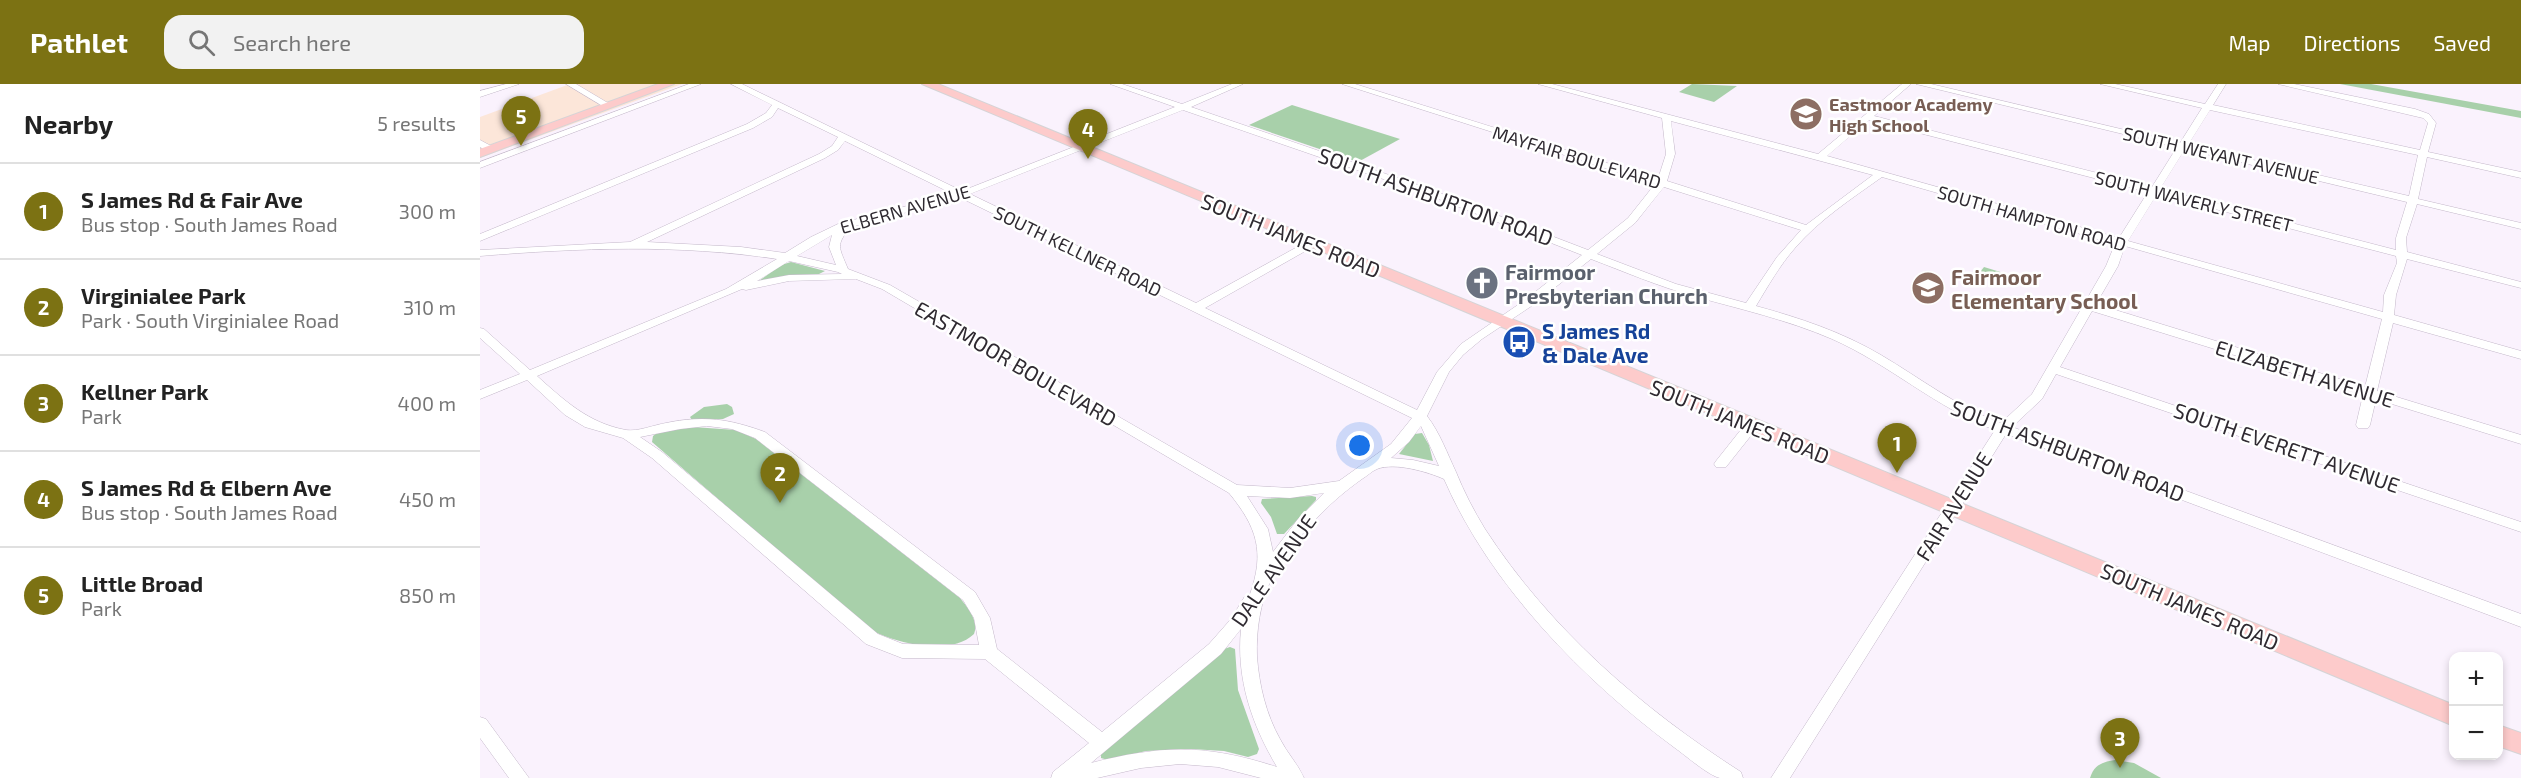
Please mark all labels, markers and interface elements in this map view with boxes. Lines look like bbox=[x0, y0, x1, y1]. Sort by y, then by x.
search box bbox=[164, 15, 584, 69]
text: Pathlet bbox=[30, 25, 128, 59]
icon: search bbox=[185, 26, 218, 59]
text: Search here bbox=[233, 29, 351, 55]
text: Map bbox=[2228, 30, 2271, 55]
text: Directions bbox=[2304, 30, 2400, 55]
text: Saved bbox=[2433, 30, 2491, 55]
place label: Eastmoor Academy High School bbox=[1829, 93, 1993, 136]
school or university icon: Eastmoor Academy High School bbox=[1788, 96, 1824, 132]
pin: 5 bbox=[502, 97, 540, 146]
text: Nearby bbox=[24, 108, 113, 139]
pin: 4 bbox=[1068, 110, 1108, 159]
text: 5 results bbox=[377, 111, 456, 135]
street label: MAYFAIR BOULEVARD bbox=[1490, 121, 1664, 193]
street label: SOUTH WEYANT AVENUE bbox=[2121, 122, 2321, 188]
street label: SOUTH ASHBURTON ROAD bbox=[1315, 142, 1557, 250]
street label: SOUTH WAVERLY STREET bbox=[2093, 166, 2296, 236]
street label: ELBERN AVENUE bbox=[837, 180, 973, 238]
street label: SOUTH HAMPTON ROAD bbox=[1935, 180, 2129, 256]
text: S James Rd & Fair Ave bbox=[81, 186, 303, 212]
street label: SOUTH JAMES ROAD bbox=[1198, 188, 1384, 282]
text: 1 bbox=[39, 199, 48, 223]
text: 300 m bbox=[399, 199, 456, 223]
street label: SOUTH KELLNER ROAD bbox=[991, 201, 1165, 301]
text: Bus stop · South James Road bbox=[81, 212, 338, 236]
place label: Fairmoor Presbyterian Church bbox=[1505, 259, 1708, 309]
place label: Fairmoor Elementary School bbox=[1951, 264, 2138, 314]
church icon: Fairmoor Presbyterian Church bbox=[1464, 265, 1500, 301]
school or university icon: Fairmoor Elementary School bbox=[1910, 270, 1946, 306]
text: Virginialee Park bbox=[81, 282, 246, 308]
text: 2 bbox=[38, 295, 49, 319]
text: 310 m bbox=[403, 295, 456, 319]
street label: EASTMOOR BOULEVARD bbox=[911, 295, 1121, 431]
text: Park · South Virginialee Road bbox=[81, 308, 339, 332]
place label: S James Rd & Dale Ave bbox=[1542, 318, 1650, 367]
bus stop icon: S James Rd & Dale Ave bbox=[1501, 324, 1537, 360]
street label: ELIZABETH AVENUE bbox=[2213, 334, 2397, 412]
street label: SOUTH JAMES ROAD bbox=[1647, 374, 1833, 468]
text: Kellner Park bbox=[81, 378, 209, 404]
text: 3 bbox=[38, 391, 49, 415]
text: 400 m bbox=[398, 391, 456, 415]
street label: SOUTH ASHBURTON ROAD bbox=[1948, 394, 2188, 506]
street label: SOUTH EVERETT AVENUE bbox=[2171, 397, 2403, 497]
text: Park bbox=[81, 404, 122, 428]
pin: 1 bbox=[1878, 424, 1916, 473]
your location bbox=[1345, 431, 1374, 460]
street label: FAIR AVENUE bbox=[1910, 447, 1996, 565]
pin: 2 bbox=[760, 454, 800, 503]
text: S James Rd & Elbern Ave bbox=[81, 474, 332, 500]
text: 4 bbox=[37, 487, 50, 511]
text: 450 m bbox=[399, 487, 456, 511]
text: Bus stop · South James Road bbox=[81, 500, 338, 524]
street label: DALE AVENUE bbox=[1225, 509, 1321, 631]
street label: SOUTH JAMES ROAD bbox=[2097, 557, 2283, 655]
text: Little Broad bbox=[81, 570, 203, 596]
text: 5 bbox=[38, 583, 49, 607]
text: 850 m bbox=[399, 583, 456, 607]
text: Park bbox=[81, 596, 122, 620]
map controls bbox=[2449, 652, 2503, 760]
button: + bbox=[2449, 652, 2503, 706]
button: − bbox=[2449, 706, 2503, 760]
pin: 3 bbox=[2100, 718, 2140, 768]

